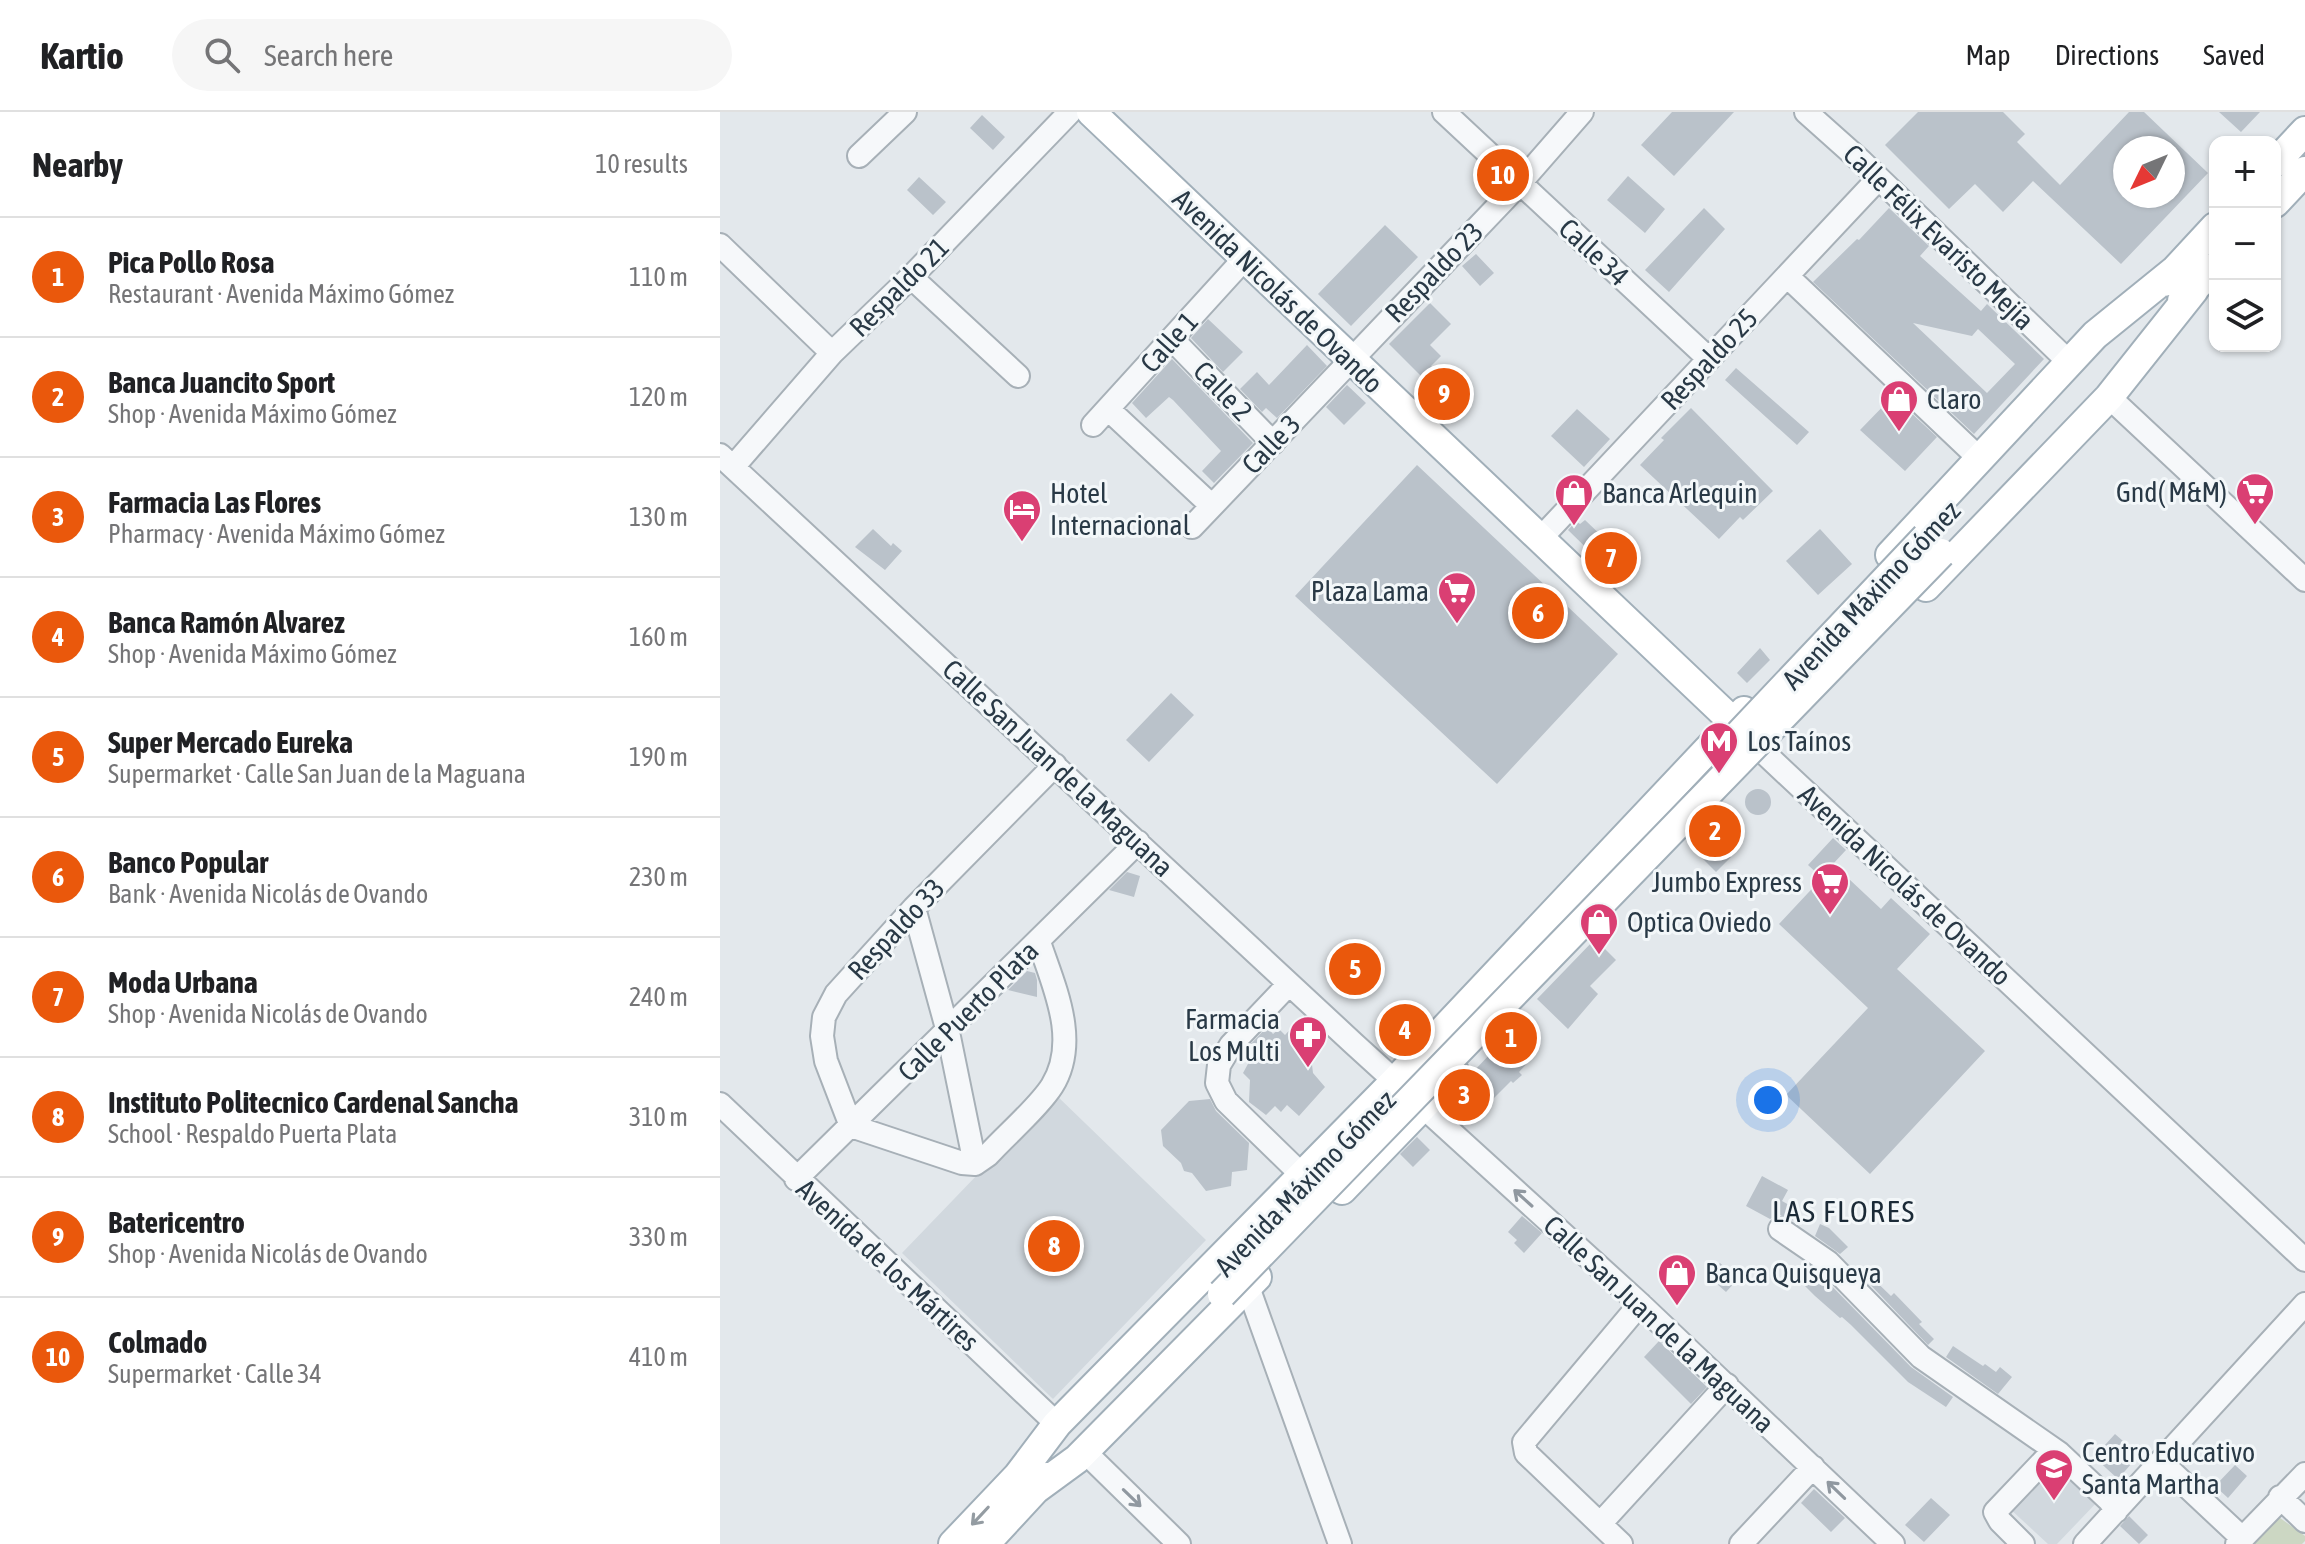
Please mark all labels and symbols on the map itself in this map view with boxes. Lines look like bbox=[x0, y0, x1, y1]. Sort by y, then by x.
north arrow bbox=[2113, 136, 2185, 208]
street label: Calle Félix Evaristo Mejía bbox=[1837, 138, 2041, 336]
pin: 10 bbox=[1477, 145, 1529, 205]
street label: Avenida Nicolás de Ovando bbox=[1167, 183, 1389, 399]
street label: Calle 34 bbox=[1553, 212, 1635, 292]
street label: Respaldo 23 bbox=[1379, 215, 1489, 329]
street label: Respaldo 21 bbox=[843, 231, 955, 343]
street label: Respaldo 25 bbox=[1654, 302, 1764, 416]
street label: Calle 1 bbox=[1134, 305, 1204, 379]
street label: Calle 2 bbox=[1187, 355, 1259, 427]
pin: 9 bbox=[1418, 364, 1470, 424]
shop icon: Claro bbox=[1878, 378, 1920, 433]
place label: Claro bbox=[1927, 383, 1981, 415]
street label: Calle 3 bbox=[1235, 408, 1307, 480]
supermarket icon: Gnd( M&M) bbox=[2234, 471, 2276, 526]
shop icon: Banca Arlequin bbox=[1553, 472, 1595, 527]
place label: Gnd( M&M) bbox=[2116, 476, 2227, 508]
place label: Hotel Internacional bbox=[1050, 477, 1191, 541]
place label: Banca Arlequin bbox=[1602, 477, 1758, 509]
hotel icon: Hotel Internacional bbox=[1001, 488, 1043, 543]
street label: Avenida Máximo Gómez bbox=[1776, 494, 1966, 696]
pin: 7 bbox=[1585, 528, 1637, 588]
supermarket icon: Plaza Lama bbox=[1436, 570, 1478, 625]
place label: Plaza Lama bbox=[1311, 575, 1429, 607]
pin: 6 bbox=[1512, 583, 1564, 643]
street label: Calle San Juan de la Maguana bbox=[936, 653, 1180, 883]
metro station icon: Los Taínos bbox=[1698, 720, 1740, 775]
place label: Los Taínos bbox=[1747, 725, 1851, 757]
street label: Avenida Nicolás de Ovando bbox=[1792, 778, 2018, 992]
pin: 2 bbox=[1689, 801, 1741, 861]
supermarket icon: Jumbo Express bbox=[1809, 861, 1851, 916]
place label: Jumbo Express bbox=[1652, 866, 1802, 898]
street label: Respaldo 33 bbox=[841, 872, 951, 986]
shop icon: Optica Oviedo bbox=[1578, 901, 1620, 956]
place label: Optica Oviedo bbox=[1627, 906, 1772, 938]
street label: Calle Puerto Plata bbox=[891, 934, 1045, 1088]
pin: 5 bbox=[1329, 939, 1381, 999]
pin: 4 bbox=[1379, 1000, 1431, 1060]
place label: Farmacia Los Multi bbox=[1185, 1003, 1280, 1067]
pin: 1 bbox=[1485, 1008, 1537, 1068]
pharmacy icon: Farmacia Los Multi bbox=[1287, 1014, 1329, 1069]
pin: 3 bbox=[1438, 1065, 1490, 1125]
your location bbox=[1748, 1080, 1788, 1120]
street label: Avenida Máximo Gómez bbox=[1208, 1084, 1402, 1282]
street label: Avenida de los Mártires bbox=[790, 1173, 986, 1357]
one-way arrow bbox=[1514, 1189, 1534, 1207]
district label: LAS FLORES bbox=[1772, 1194, 1916, 1228]
street label: Calle San Juan de la Maguana bbox=[1537, 1209, 1781, 1439]
pin: 8 bbox=[1028, 1216, 1080, 1276]
shop icon: Banca Quisqueya bbox=[1656, 1252, 1698, 1307]
place label: Banca Quisqueya bbox=[1705, 1257, 1882, 1289]
place label: Centro Educativo Santa Martha bbox=[2082, 1436, 2255, 1500]
school or university icon: Centro Educativo Santa Martha bbox=[2033, 1447, 2075, 1502]
one-way arrow bbox=[1827, 1481, 1847, 1500]
one-way arrow bbox=[1122, 1488, 1141, 1507]
one-way arrow bbox=[971, 1506, 989, 1526]

